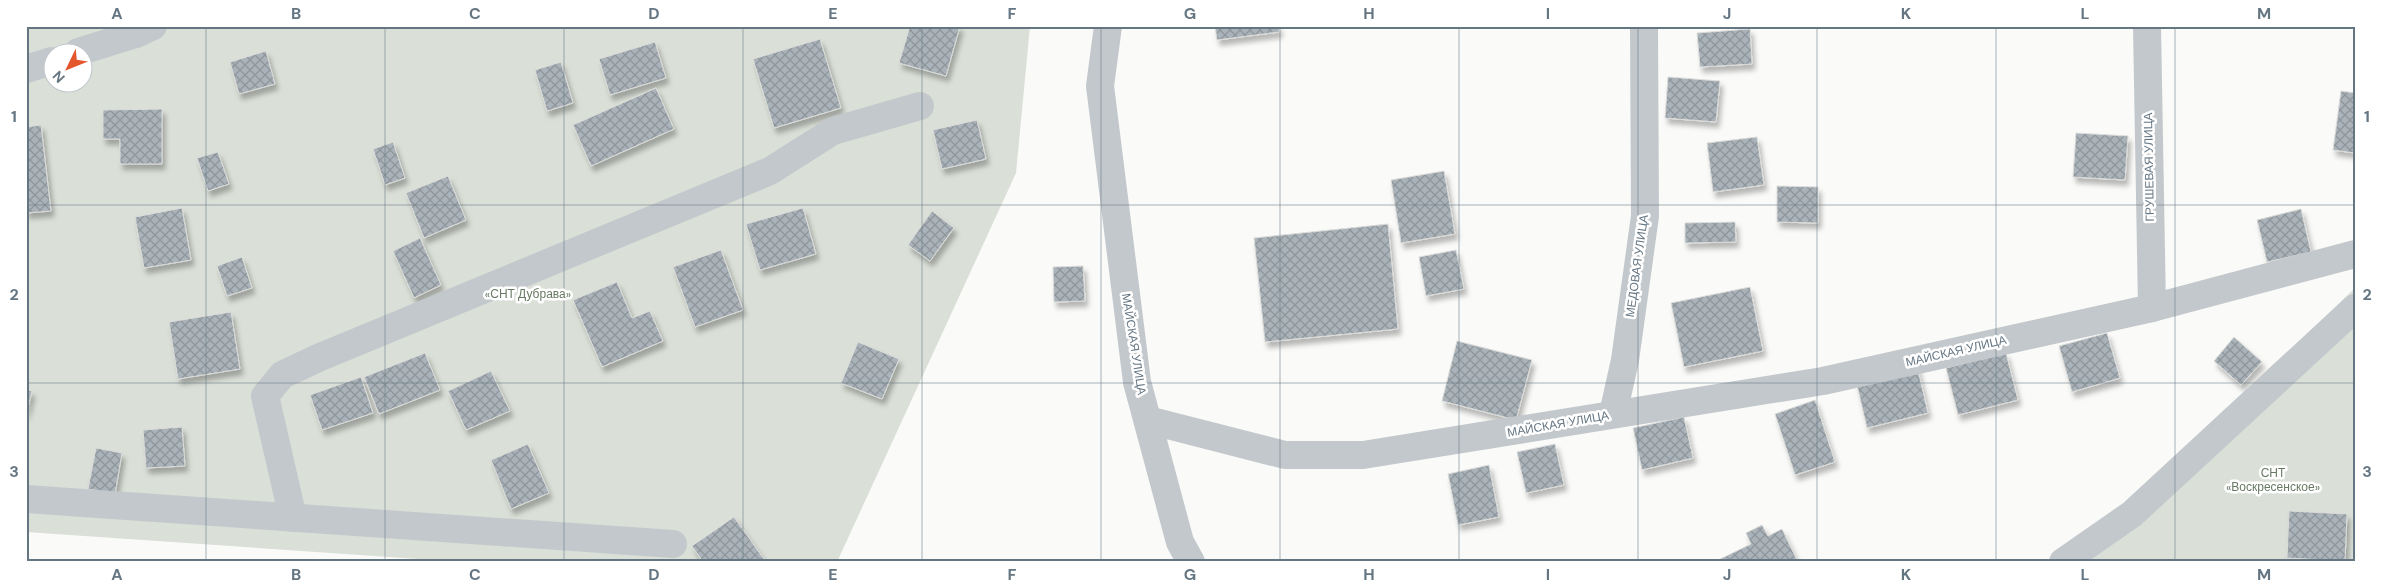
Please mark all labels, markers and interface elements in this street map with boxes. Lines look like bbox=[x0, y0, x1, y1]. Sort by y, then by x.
text: A bbox=[111, 3, 123, 24]
text: B bbox=[291, 3, 301, 24]
text: C bbox=[469, 3, 481, 24]
text: D bbox=[648, 3, 660, 24]
text: E bbox=[828, 3, 838, 24]
text: F bbox=[1008, 3, 1017, 24]
text: G bbox=[1184, 3, 1196, 24]
text: H bbox=[1363, 3, 1375, 24]
text: I bbox=[1546, 3, 1550, 24]
text: J bbox=[1723, 3, 1731, 24]
text: K bbox=[1901, 3, 1912, 24]
text: L bbox=[2081, 3, 2090, 24]
text: M bbox=[2257, 3, 2271, 24]
north arrow bbox=[42, 42, 92, 92]
text: N bbox=[48, 67, 69, 87]
text: 1 bbox=[11, 106, 17, 127]
text: 1 bbox=[2364, 106, 2370, 127]
street label: ГРУШЕВАЯ УЛИЦА bbox=[2140, 112, 2158, 222]
street label: МЕДОВАЯ УЛИЦА bbox=[1622, 214, 1652, 318]
text: 2 bbox=[9, 284, 19, 305]
text: 2 bbox=[2362, 284, 2372, 305]
park label: «СНТ Дубрава» bbox=[485, 286, 571, 302]
street label: МАЙСКАЯ УЛИЦА bbox=[1118, 292, 1150, 396]
street label: МАЙСКАЯ УЛИЦА bbox=[1904, 332, 2008, 370]
street label: МАЙСКАЯ УЛИЦА bbox=[1506, 407, 1610, 441]
text: 3 bbox=[9, 461, 19, 482]
text: 3 bbox=[2362, 461, 2372, 482]
park label: СНТ «Воскресенское» bbox=[2226, 465, 2320, 495]
text: A bbox=[111, 564, 123, 585]
text: B bbox=[291, 564, 301, 585]
text: C bbox=[469, 564, 481, 585]
text: D bbox=[648, 564, 660, 585]
text: E bbox=[828, 564, 838, 585]
text: F bbox=[1008, 564, 1017, 585]
text: G bbox=[1184, 564, 1196, 585]
text: H bbox=[1363, 564, 1375, 585]
text: I bbox=[1546, 564, 1550, 585]
text: J bbox=[1723, 564, 1731, 585]
text: K bbox=[1901, 564, 1912, 585]
text: L bbox=[2081, 564, 2090, 585]
text: M bbox=[2257, 564, 2271, 585]

